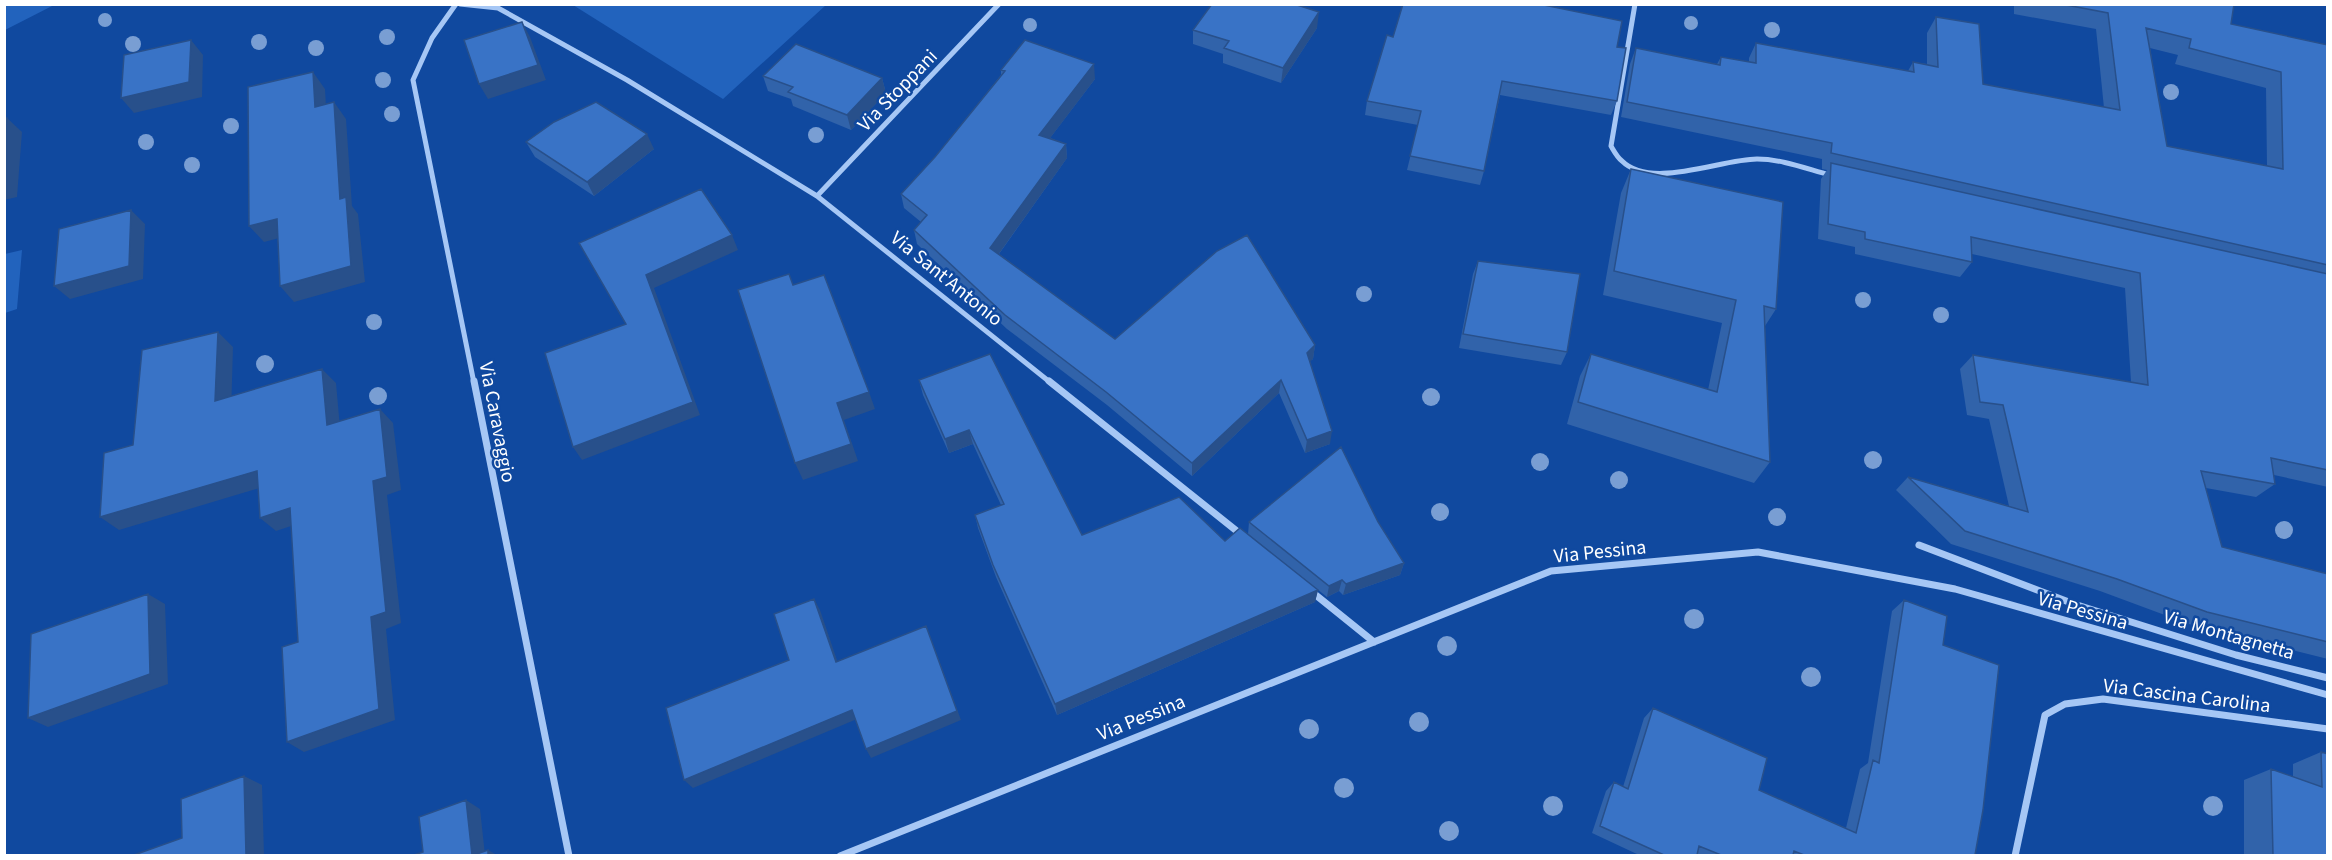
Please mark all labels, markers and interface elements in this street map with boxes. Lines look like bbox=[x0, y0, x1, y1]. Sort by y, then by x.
street label: Via Stoppani bbox=[851, 43, 944, 138]
street label: Via Sant'Antonio bbox=[884, 225, 1009, 333]
street label: Via Caravaggio bbox=[472, 359, 522, 485]
street label: Via Pessina bbox=[1553, 533, 1648, 571]
street label: Via Pessina bbox=[2034, 585, 2131, 637]
street label: Via Montagnetta bbox=[2160, 603, 2298, 667]
street label: Via Cascina Carolina bbox=[2102, 672, 2272, 720]
street label: Via Pessina bbox=[1093, 688, 1190, 748]

